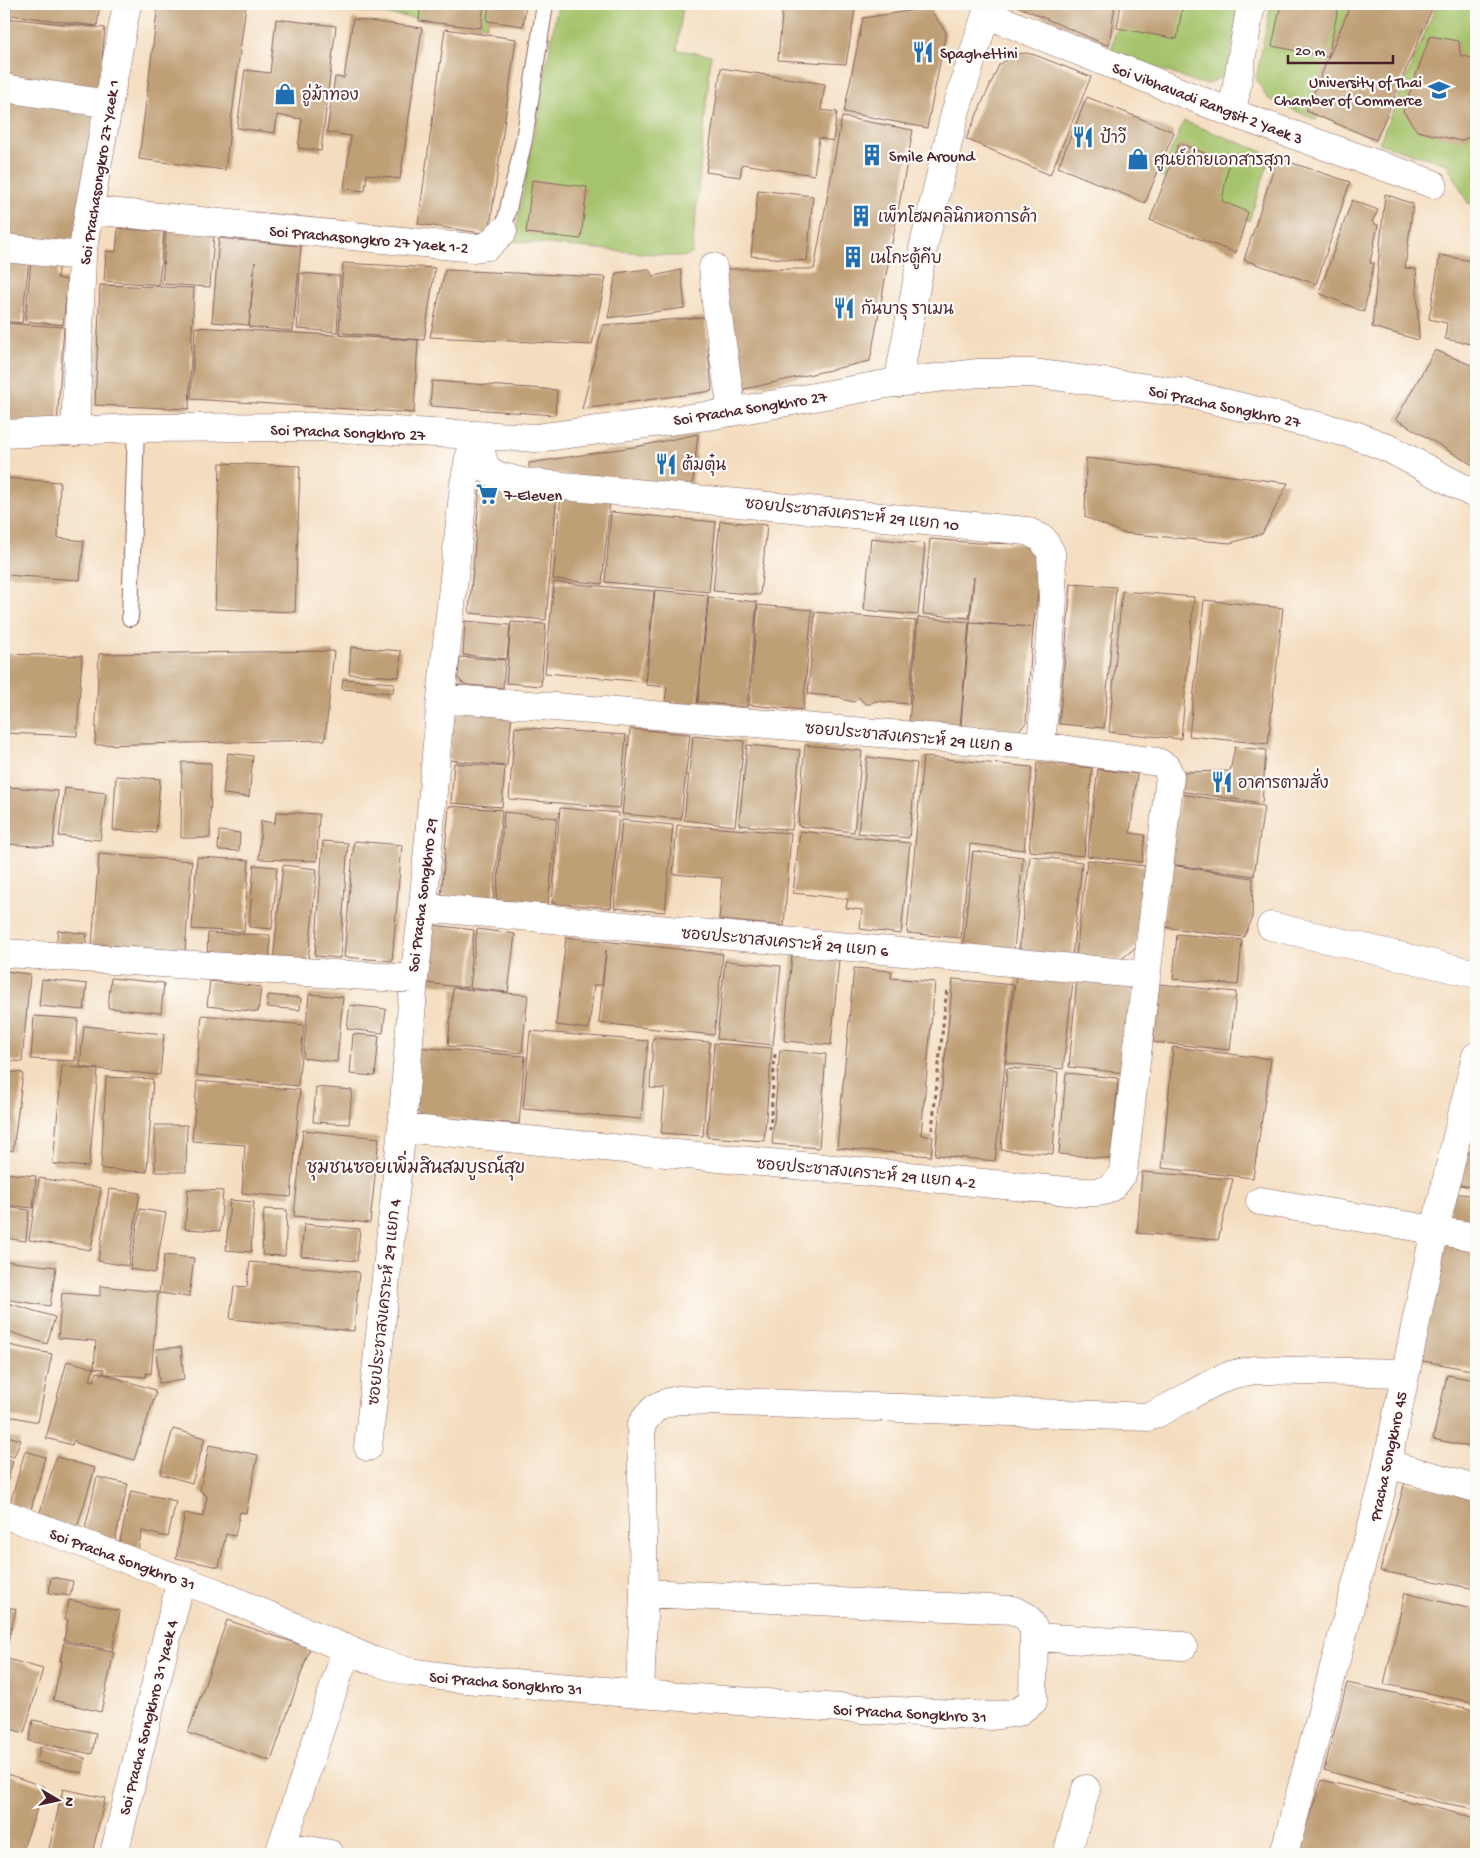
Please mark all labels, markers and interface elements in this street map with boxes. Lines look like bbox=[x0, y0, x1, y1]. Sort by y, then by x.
scale bar bbox=[1288, 32, 1392, 64]
restaurant icon: Spaghettini bbox=[910, 39, 936, 65]
text: 20 m bbox=[1295, 43, 1325, 61]
place label: Spaghettini bbox=[940, 46, 1018, 65]
street label: Soi Vibhavadi Rangsit 2 Yaek 3 bbox=[1109, 60, 1305, 150]
place label: University of Thai Chamber of Commerce bbox=[1274, 75, 1423, 112]
school or university icon: University of Thai Chamber of Commerce bbox=[1426, 77, 1452, 103]
street label: Soi Prachasongkro 27 Yaek 1 bbox=[77, 79, 125, 266]
shop icon: อู่ม้าทอง bbox=[272, 81, 298, 107]
place label: อู่ม้าทอง bbox=[302, 83, 359, 107]
restaurant icon: ป้าวี bbox=[1070, 124, 1096, 150]
place label: ป้าวี bbox=[1100, 127, 1127, 150]
building icon: Smile Around bbox=[859, 142, 885, 168]
shop icon: ศูนย์ถ่ายเอกสารสุภา bbox=[1125, 146, 1151, 172]
place label: ศูนย์ถ่ายเอกสารสุภา bbox=[1154, 148, 1291, 172]
place label: Smile Around bbox=[889, 149, 976, 168]
building icon: เพ็ทโฮมคลินิกหอการค้า bbox=[848, 203, 874, 229]
place label: เพ็ทโฮมคลินิกหอการค้า bbox=[878, 205, 1037, 229]
street label: Soi Prachasongkro 27 Yaek 1-2 bbox=[268, 223, 469, 260]
building icon: เนโกะตู้คีบ bbox=[840, 244, 866, 270]
place label: เนโกะตู้คีบ bbox=[870, 246, 942, 270]
restaurant icon: กันบารุ ราเมน bbox=[831, 295, 857, 321]
place label: กันบารุ ราเมน bbox=[861, 298, 954, 321]
street label: Soi Pracha Songkhro 27 bbox=[1146, 383, 1303, 434]
street label: Soi Pracha Songkhro 27 bbox=[672, 389, 829, 432]
street label: Soi Pracha Songkhro 27 bbox=[270, 422, 426, 447]
restaurant icon: ต้มตุ๋น bbox=[653, 451, 679, 477]
place label: ต้มตุ๋น bbox=[682, 453, 727, 477]
supermarket icon: 7-Eleven bbox=[474, 481, 500, 507]
place label: 7-Eleven bbox=[503, 488, 562, 507]
street label: ซอยประชาสงเคราะห์ 29 แยก 10 bbox=[743, 491, 960, 537]
street label: ซอยประชาสงเคราะห์ 29 แยก 8 bbox=[804, 716, 1014, 758]
place label: อาคารตามสั่ง bbox=[1238, 768, 1329, 795]
restaurant icon: อาคารตามสั่ง bbox=[1209, 769, 1235, 795]
street label: Soi Pracha Songkhro 29 bbox=[406, 817, 443, 973]
street label: ซอยประชาสงเคราะห์ 29 แยก 6 bbox=[680, 921, 890, 963]
district label: ชุมชนซอยเพิ่มสินสมบูรณ์สุข bbox=[307, 1150, 525, 1181]
street label: ซอยประชาสงเคราะห์ 29 แยก 4-2 bbox=[755, 1151, 977, 1195]
street label: ซอยประชาสงเคราะห์ 29 แยก 4 bbox=[361, 1197, 407, 1407]
street label: Pracha Songkhro 45 bbox=[1367, 1390, 1413, 1524]
street label: Soi Pracha Songkhro 31 bbox=[46, 1526, 197, 1597]
street label: Soi Pracha Songkhro 31 Yaek 4 bbox=[117, 1618, 184, 1817]
street label: Soi Pracha Songkhro 31 bbox=[428, 1669, 583, 1702]
street label: Soi Pracha Songkhro 31 bbox=[833, 1702, 987, 1729]
north arrow bbox=[32, 1776, 82, 1826]
text: N bbox=[59, 1796, 77, 1807]

